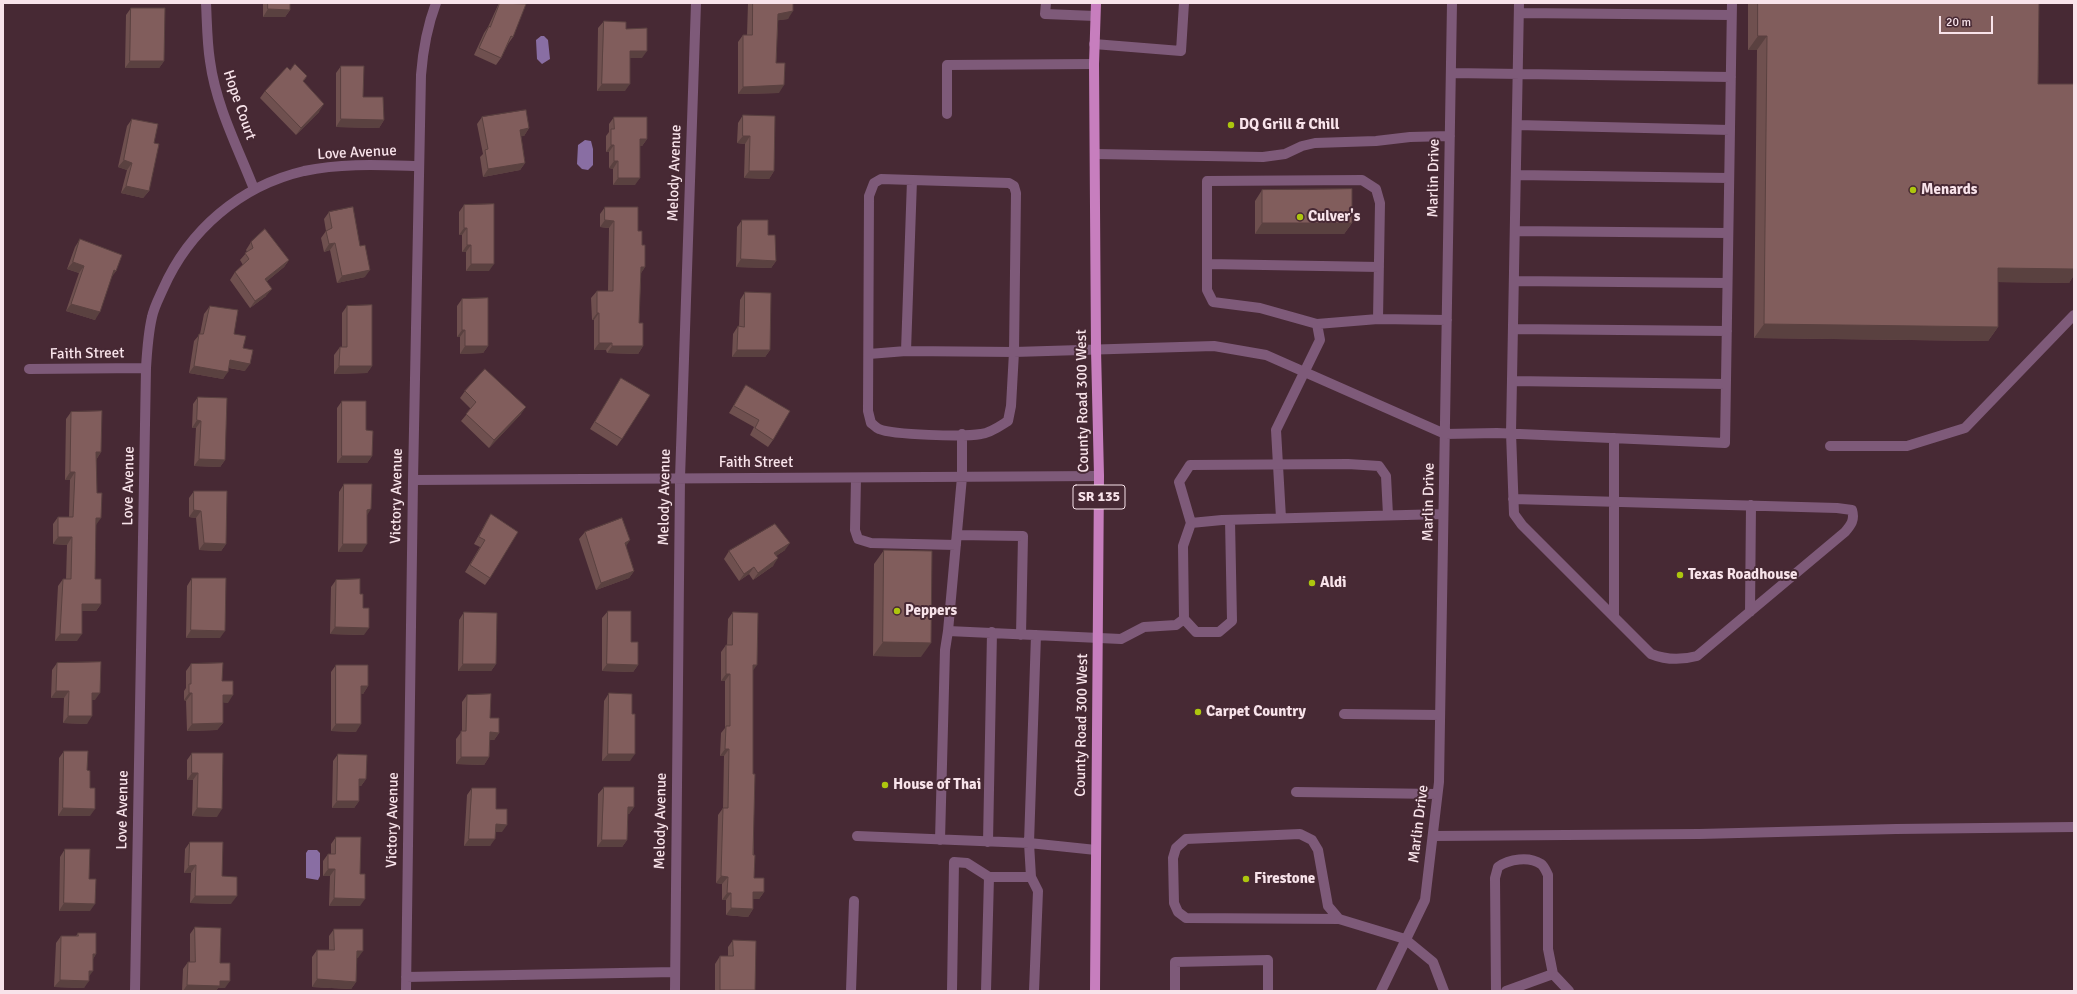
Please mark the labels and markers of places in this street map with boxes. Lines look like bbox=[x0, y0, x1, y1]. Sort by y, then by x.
place label: DQ Grill & Chill bbox=[1239, 116, 1340, 134]
marker: DQ Grill & Chill bbox=[1226, 120, 1236, 130]
place label: Menards bbox=[1921, 181, 1977, 199]
marker: Menards bbox=[1908, 185, 1918, 195]
place label: Culver's bbox=[1308, 208, 1360, 226]
marker: Culver's bbox=[1295, 212, 1305, 222]
place label: Texas Roadhouse bbox=[1688, 566, 1797, 584]
marker: Texas Roadhouse bbox=[1675, 570, 1685, 580]
place label: Aldi bbox=[1320, 574, 1347, 592]
marker: Aldi bbox=[1307, 578, 1317, 588]
place label: Peppers bbox=[905, 602, 957, 620]
marker: Peppers bbox=[892, 606, 902, 616]
place label: Carpet Country bbox=[1206, 703, 1306, 721]
marker: Carpet Country bbox=[1193, 707, 1203, 717]
place label: House of Thai bbox=[893, 776, 981, 794]
marker: House of Thai bbox=[880, 780, 890, 790]
place label: Firestone bbox=[1254, 870, 1315, 888]
marker: Firestone bbox=[1241, 874, 1251, 884]

